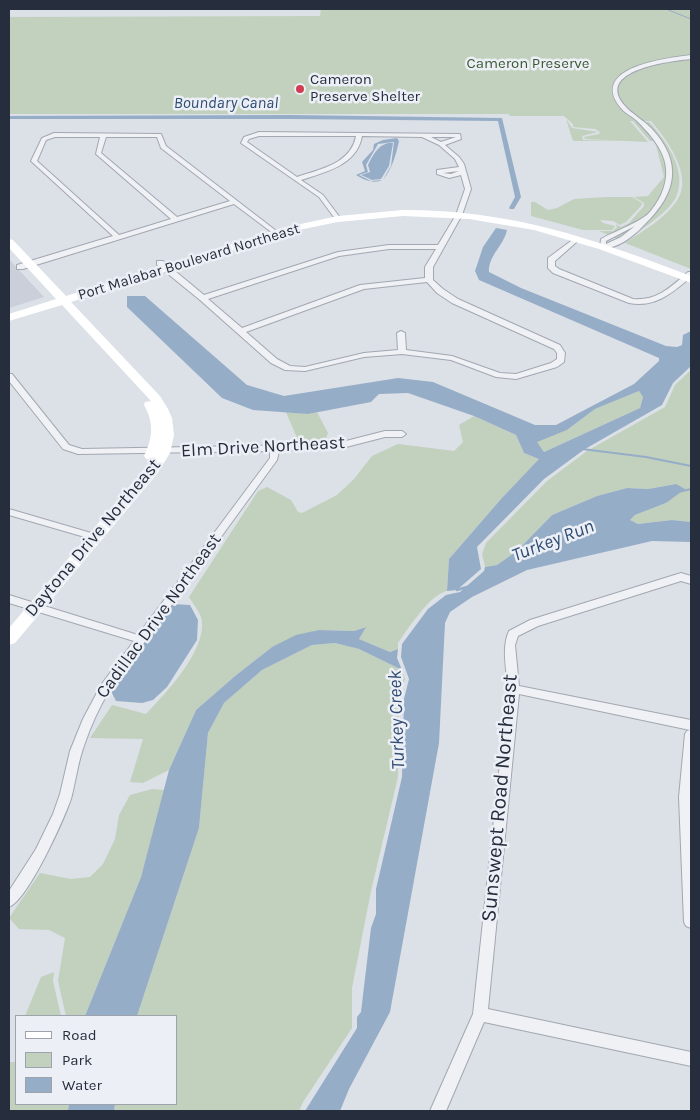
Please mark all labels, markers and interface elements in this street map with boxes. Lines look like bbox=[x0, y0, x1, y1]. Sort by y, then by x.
park label: Cameron Preserve bbox=[466, 55, 590, 73]
place label: Cameron Preserve Shelter bbox=[310, 71, 420, 106]
marker: Cameron Preserve Shelter bbox=[294, 83, 306, 95]
water label: Boundary Canal bbox=[174, 93, 278, 113]
street label: Port Malabar Boulevard Northeast bbox=[76, 220, 302, 304]
street label: Elm Drive Northeast bbox=[180, 432, 346, 462]
street label: Daytona Drive Northeast bbox=[21, 455, 165, 621]
water label: Turkey Run bbox=[509, 515, 597, 567]
street label: Cadillac Drive Northeast bbox=[92, 529, 226, 703]
water label: Turkey Creek bbox=[384, 670, 410, 770]
street label: Sunswept Road Northeast bbox=[477, 673, 523, 923]
legend bbox=[15, 1015, 178, 1105]
text: Road bbox=[62, 1026, 97, 1044]
text: Park bbox=[62, 1051, 92, 1069]
text: Water bbox=[62, 1076, 102, 1094]

